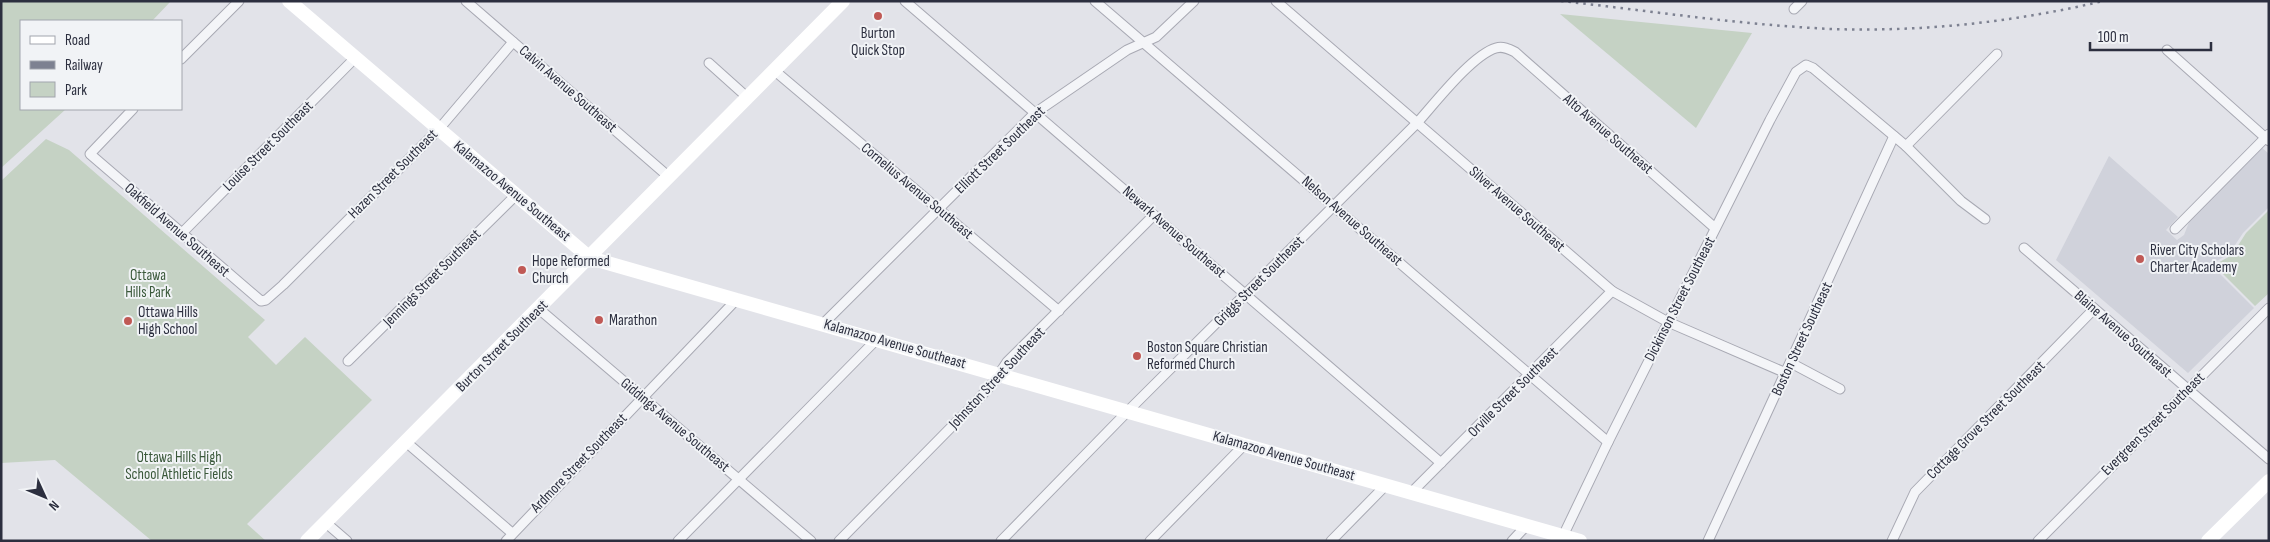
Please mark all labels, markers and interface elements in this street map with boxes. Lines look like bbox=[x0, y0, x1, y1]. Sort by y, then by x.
marker: Burton Quick Stop bbox=[872, 10, 884, 22]
legend bbox=[20, 20, 182, 110]
scale bar bbox=[2090, 20, 2211, 52]
place label: Burton Quick Stop bbox=[851, 24, 905, 60]
text: 100 m bbox=[2098, 28, 2129, 47]
text: Road bbox=[65, 31, 90, 50]
street label: Calvin Avenue Southeast bbox=[515, 41, 621, 137]
text: Railway bbox=[65, 56, 103, 75]
text: Park bbox=[65, 81, 87, 100]
street label: Alto Avenue Southeast bbox=[1558, 89, 1657, 179]
street label: Louise Street Southeast bbox=[219, 96, 318, 195]
street label: Elliott Street Southeast bbox=[951, 102, 1049, 198]
street label: Hazen Street Southeast bbox=[344, 125, 442, 223]
street label: Kalamazoo Avenue Southeast bbox=[450, 136, 575, 246]
street label: Cornelius Avenue Southeast bbox=[857, 138, 977, 244]
street label: Silver Avenue Southeast bbox=[1465, 162, 1569, 256]
street label: Nelson Avenue Southeast bbox=[1298, 172, 1407, 270]
street label: Oakfield Avenue Southeast bbox=[120, 179, 234, 281]
street label: Newark Avenue Southeast bbox=[1118, 182, 1230, 282]
street label: Jennings Street Southeast bbox=[378, 225, 485, 332]
street label: Griggs Street Southeast bbox=[1210, 232, 1308, 330]
street label: Dickinson Street Southeast bbox=[1640, 233, 1720, 364]
place label: River City Scholars Charter Academy bbox=[2150, 241, 2244, 277]
place label: Hope Reformed Church bbox=[532, 252, 610, 288]
marker: River City Scholars Charter Academy bbox=[2134, 253, 2146, 265]
marker: Hope Reformed Church bbox=[516, 264, 528, 276]
park label: Ottawa Hills Park bbox=[125, 266, 171, 302]
street label: Boston Street Southeast bbox=[1767, 279, 1837, 399]
street label: Blaine Avenue Southeast bbox=[2070, 286, 2176, 382]
street label: Burton Street Southeast bbox=[452, 296, 552, 396]
place label: Ottawa Hills High School bbox=[138, 303, 198, 339]
place label: Marathon bbox=[609, 311, 657, 330]
marker: Marathon bbox=[593, 314, 605, 326]
marker: Ottawa Hills High School bbox=[122, 315, 134, 327]
street label: Kalamazoo Avenue Southeast bbox=[822, 315, 969, 374]
street label: Johnston Street Southeast bbox=[944, 323, 1049, 434]
place label: Boston Square Christian Reformed Church bbox=[1147, 338, 1268, 374]
street label: Orville Street Southeast bbox=[1464, 343, 1562, 441]
marker: Boston Square Christian Reformed Church bbox=[1131, 350, 1143, 362]
street label: Cottage Grove Street Southeast bbox=[1923, 356, 2050, 483]
street label: Evergreen Street Southeast bbox=[2097, 368, 2209, 480]
street label: Giddings Avenue Southeast bbox=[617, 374, 734, 476]
street label: Ardmore Street Southeast bbox=[526, 409, 632, 517]
street label: Kalamazoo Avenue Southeast bbox=[1211, 427, 1358, 486]
park label: Ottawa Hills High School Athletic Fields bbox=[125, 448, 233, 484]
north arrow bbox=[20, 472, 70, 522]
text: N bbox=[45, 497, 63, 514]

